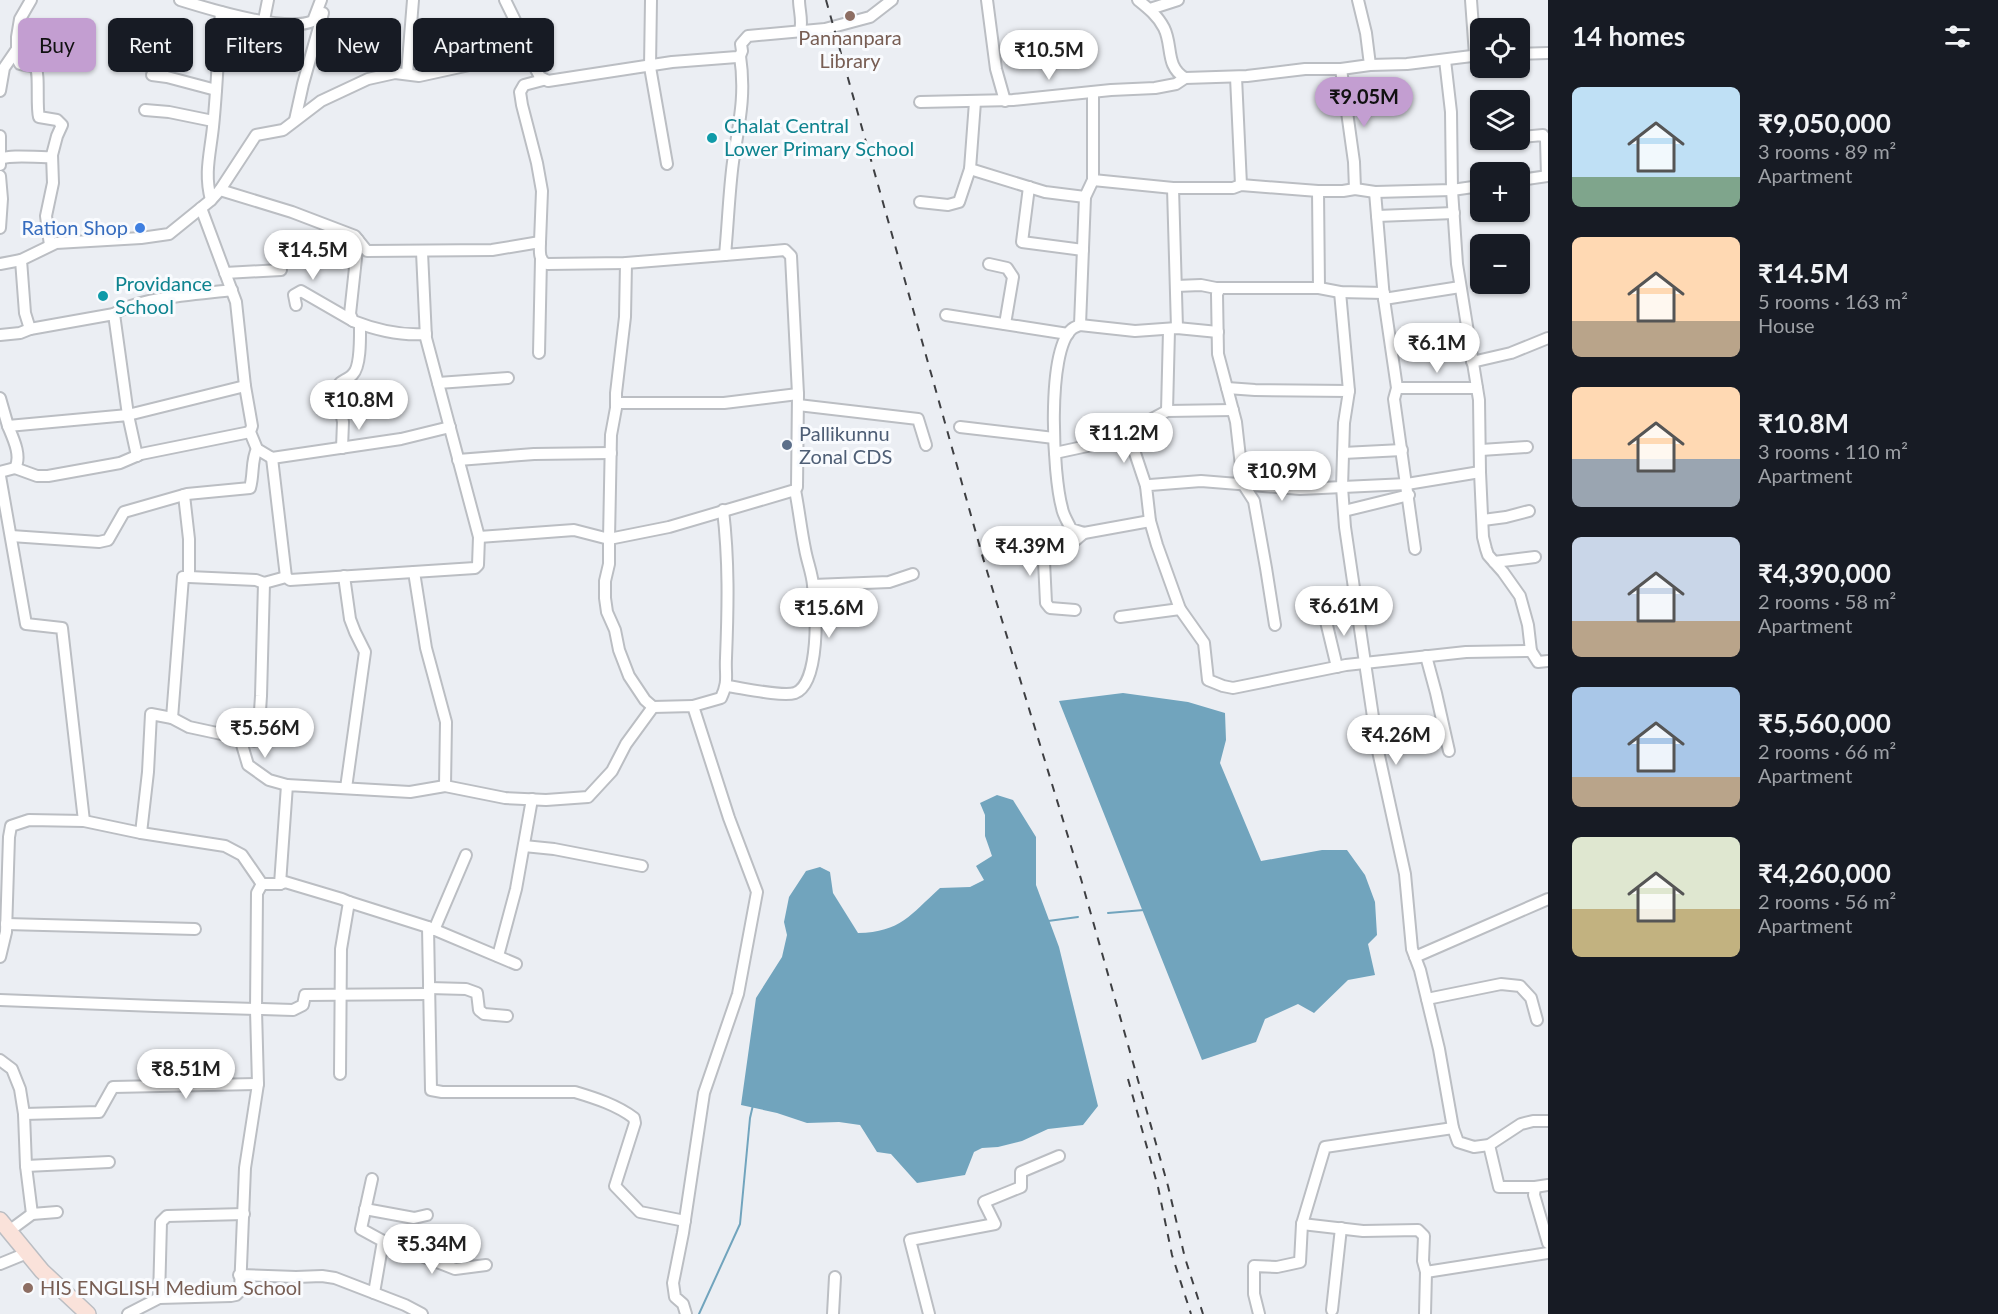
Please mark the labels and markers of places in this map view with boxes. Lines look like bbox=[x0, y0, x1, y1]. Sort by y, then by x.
marker: Pannanpara Library bbox=[843, 9, 857, 23]
place label: Pannanpara Library bbox=[798, 25, 902, 72]
pin: ₹10.5M bbox=[1000, 30, 1098, 81]
pin: ₹9.05M bbox=[1315, 77, 1413, 128]
place label: Chalat Central Lower Primary School bbox=[724, 113, 914, 160]
marker: Chalat Central Lower Primary School bbox=[705, 131, 719, 145]
place label: Ration Shop bbox=[21, 215, 128, 239]
marker: Ration Shop bbox=[133, 221, 147, 235]
pin: ₹14.5M bbox=[264, 230, 362, 281]
place label: Providance School bbox=[115, 271, 212, 318]
marker: Providance School bbox=[96, 289, 110, 303]
pin: ₹6.1M bbox=[1395, 323, 1479, 374]
pin: ₹10.8M bbox=[310, 380, 408, 431]
pin: ₹11.2M bbox=[1075, 413, 1173, 464]
place label: Pallikunnu Zonal CDS bbox=[799, 421, 892, 468]
marker: Pallikunnu Zonal CDS bbox=[780, 438, 794, 452]
pin: ₹10.9M bbox=[1233, 451, 1331, 502]
pin: ₹4.39M bbox=[981, 526, 1079, 577]
pin: ₹6.61M bbox=[1295, 586, 1393, 637]
pin: ₹15.6M bbox=[780, 588, 878, 639]
pin: ₹5.56M bbox=[216, 708, 314, 759]
pin: ₹4.26M bbox=[1347, 715, 1445, 766]
pin: ₹8.51M bbox=[137, 1049, 235, 1100]
pin: ₹5.34M bbox=[383, 1224, 481, 1275]
place label: HIS ENGLISH Medium School bbox=[40, 1275, 302, 1299]
marker: HIS ENGLISH Medium School bbox=[21, 1281, 35, 1295]

